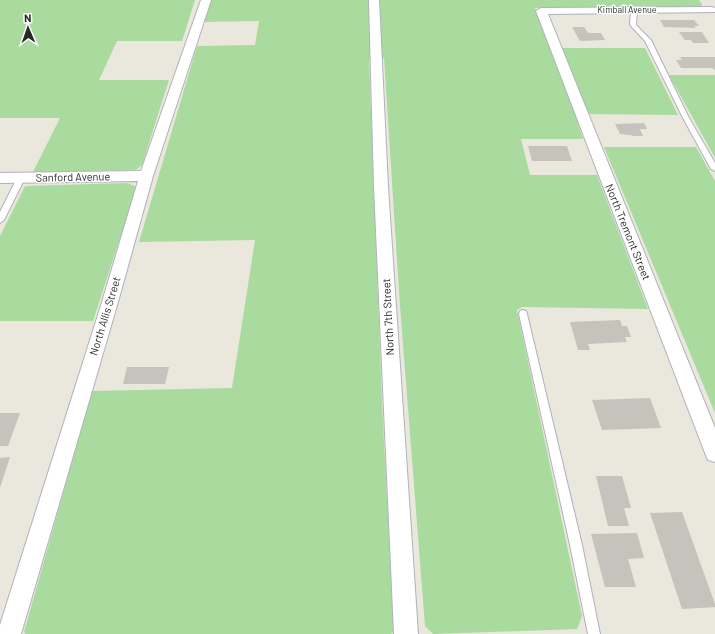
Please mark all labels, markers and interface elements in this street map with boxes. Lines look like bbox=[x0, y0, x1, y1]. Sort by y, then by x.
street label: Kimball Avenue bbox=[597, 4, 657, 15]
north arrow bbox=[8, 8, 48, 48]
text: N bbox=[24, 11, 32, 24]
street label: Sanford Avenue bbox=[36, 169, 110, 184]
street label: North Tremont Street bbox=[603, 182, 654, 282]
street label: North Allis Street bbox=[86, 275, 123, 357]
street label: North 7th Street bbox=[379, 278, 396, 356]

